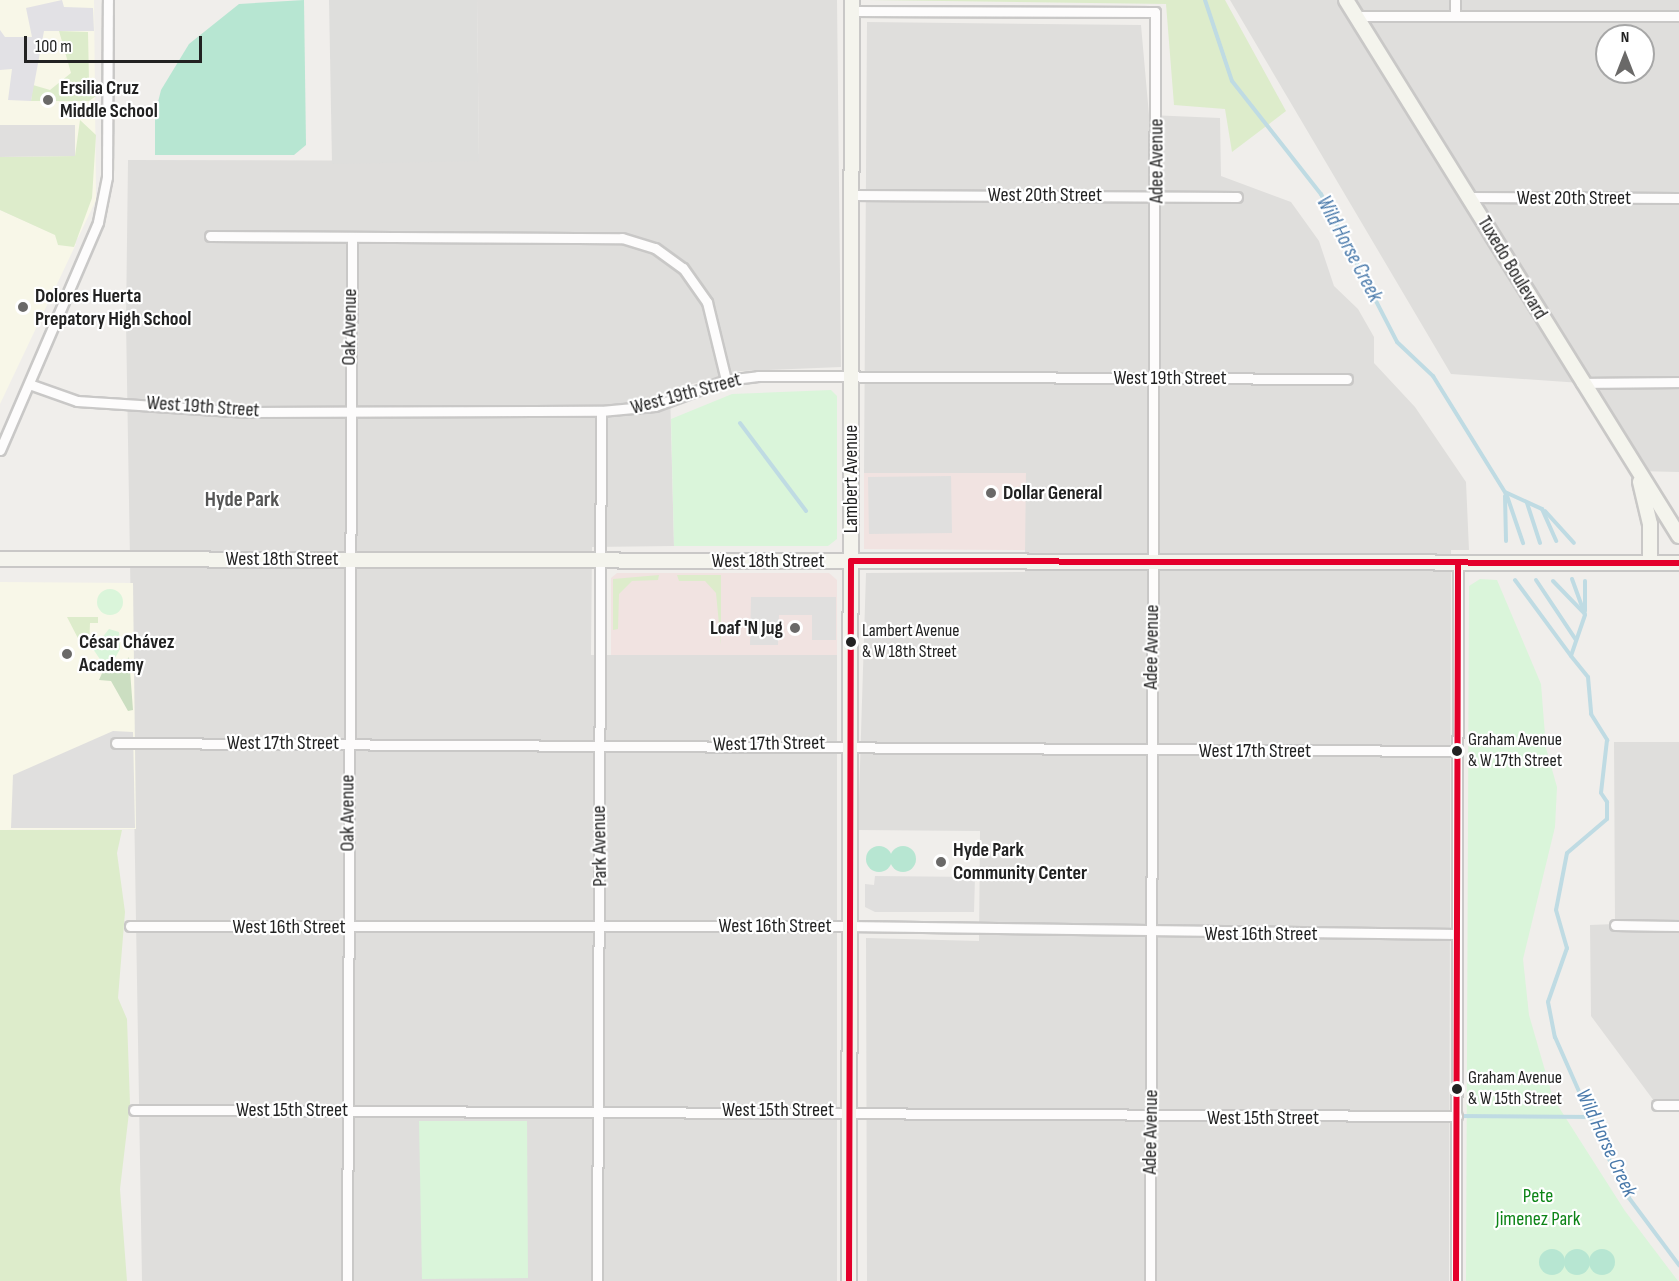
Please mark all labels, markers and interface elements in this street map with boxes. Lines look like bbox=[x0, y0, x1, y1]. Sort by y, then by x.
scale bar bbox=[27, 24, 206, 62]
north arrow bbox=[1595, 24, 1655, 84]
text: N bbox=[1621, 28, 1629, 47]
text: 100 m bbox=[35, 36, 72, 57]
place label: Ersilia Cruz Middle School bbox=[60, 77, 158, 124]
marker: Ersilia Cruz Middle School bbox=[41, 93, 55, 107]
street label: Adee Avenue bbox=[1145, 119, 1169, 203]
street label: West 20th Street bbox=[988, 183, 1102, 207]
street label: West 20th Street bbox=[1517, 186, 1631, 210]
water label: Wild Horse Creek bbox=[1311, 192, 1387, 306]
street label: Tuxedo Boulevard bbox=[1472, 212, 1552, 324]
place label: Dolores Huerta Prepatory High School bbox=[35, 284, 191, 331]
street label: Oak Avenue bbox=[337, 288, 363, 366]
marker: Dolores Huerta Prepatory High School bbox=[16, 300, 30, 314]
street label: West 19th Street bbox=[1113, 366, 1227, 390]
street label: West 19th Street bbox=[628, 368, 744, 420]
street label: West 19th Street bbox=[146, 391, 260, 423]
street label: Lambert Avenue bbox=[839, 425, 863, 533]
place label: Dollar General bbox=[1003, 481, 1102, 505]
marker: Dollar General bbox=[984, 486, 998, 500]
district label: Hyde Park bbox=[205, 487, 279, 513]
street label: West 18th Street bbox=[226, 547, 338, 571]
street label: West 18th Street bbox=[712, 549, 824, 573]
street label: Adee Avenue bbox=[1139, 604, 1165, 690]
place label: Loaf 'N Jug bbox=[710, 616, 783, 640]
marker: Loaf 'N Jug bbox=[788, 621, 802, 635]
place label: Lambert Avenue & W 18th Street bbox=[862, 621, 960, 664]
place label: César Chávez Academy bbox=[79, 630, 174, 677]
marker: Lambert Avenue & W 18th Street bbox=[845, 636, 857, 648]
marker: César Chávez Academy bbox=[60, 647, 74, 661]
place label: Graham Avenue & W 17th Street bbox=[1468, 730, 1562, 772]
street label: West 17th Street bbox=[227, 731, 339, 755]
street label: West 17th Street bbox=[713, 731, 825, 757]
street label: West 17th Street bbox=[1199, 739, 1311, 763]
marker: Graham Avenue & W 17th Street bbox=[1451, 745, 1463, 757]
street label: Oak Avenue bbox=[336, 774, 360, 852]
street label: Park Avenue bbox=[587, 805, 613, 887]
place label: Hyde Park Community Center bbox=[953, 838, 1087, 885]
marker: Hyde Park Community Center bbox=[934, 855, 948, 869]
street label: West 16th Street bbox=[719, 914, 831, 938]
street label: West 16th Street bbox=[233, 915, 345, 939]
street label: West 16th Street bbox=[1205, 922, 1317, 946]
place label: Graham Avenue & W 15th Street bbox=[1468, 1068, 1562, 1110]
marker: Graham Avenue & W 15th Street bbox=[1451, 1083, 1463, 1095]
water label: Wild Horse Creek bbox=[1570, 1085, 1642, 1201]
street label: Adee Avenue bbox=[1138, 1089, 1164, 1175]
street label: West 15th Street bbox=[236, 1098, 348, 1122]
street label: West 15th Street bbox=[722, 1098, 834, 1122]
street label: West 15th Street bbox=[1207, 1106, 1319, 1130]
park label: Pete Jimenez Park bbox=[1496, 1185, 1580, 1232]

